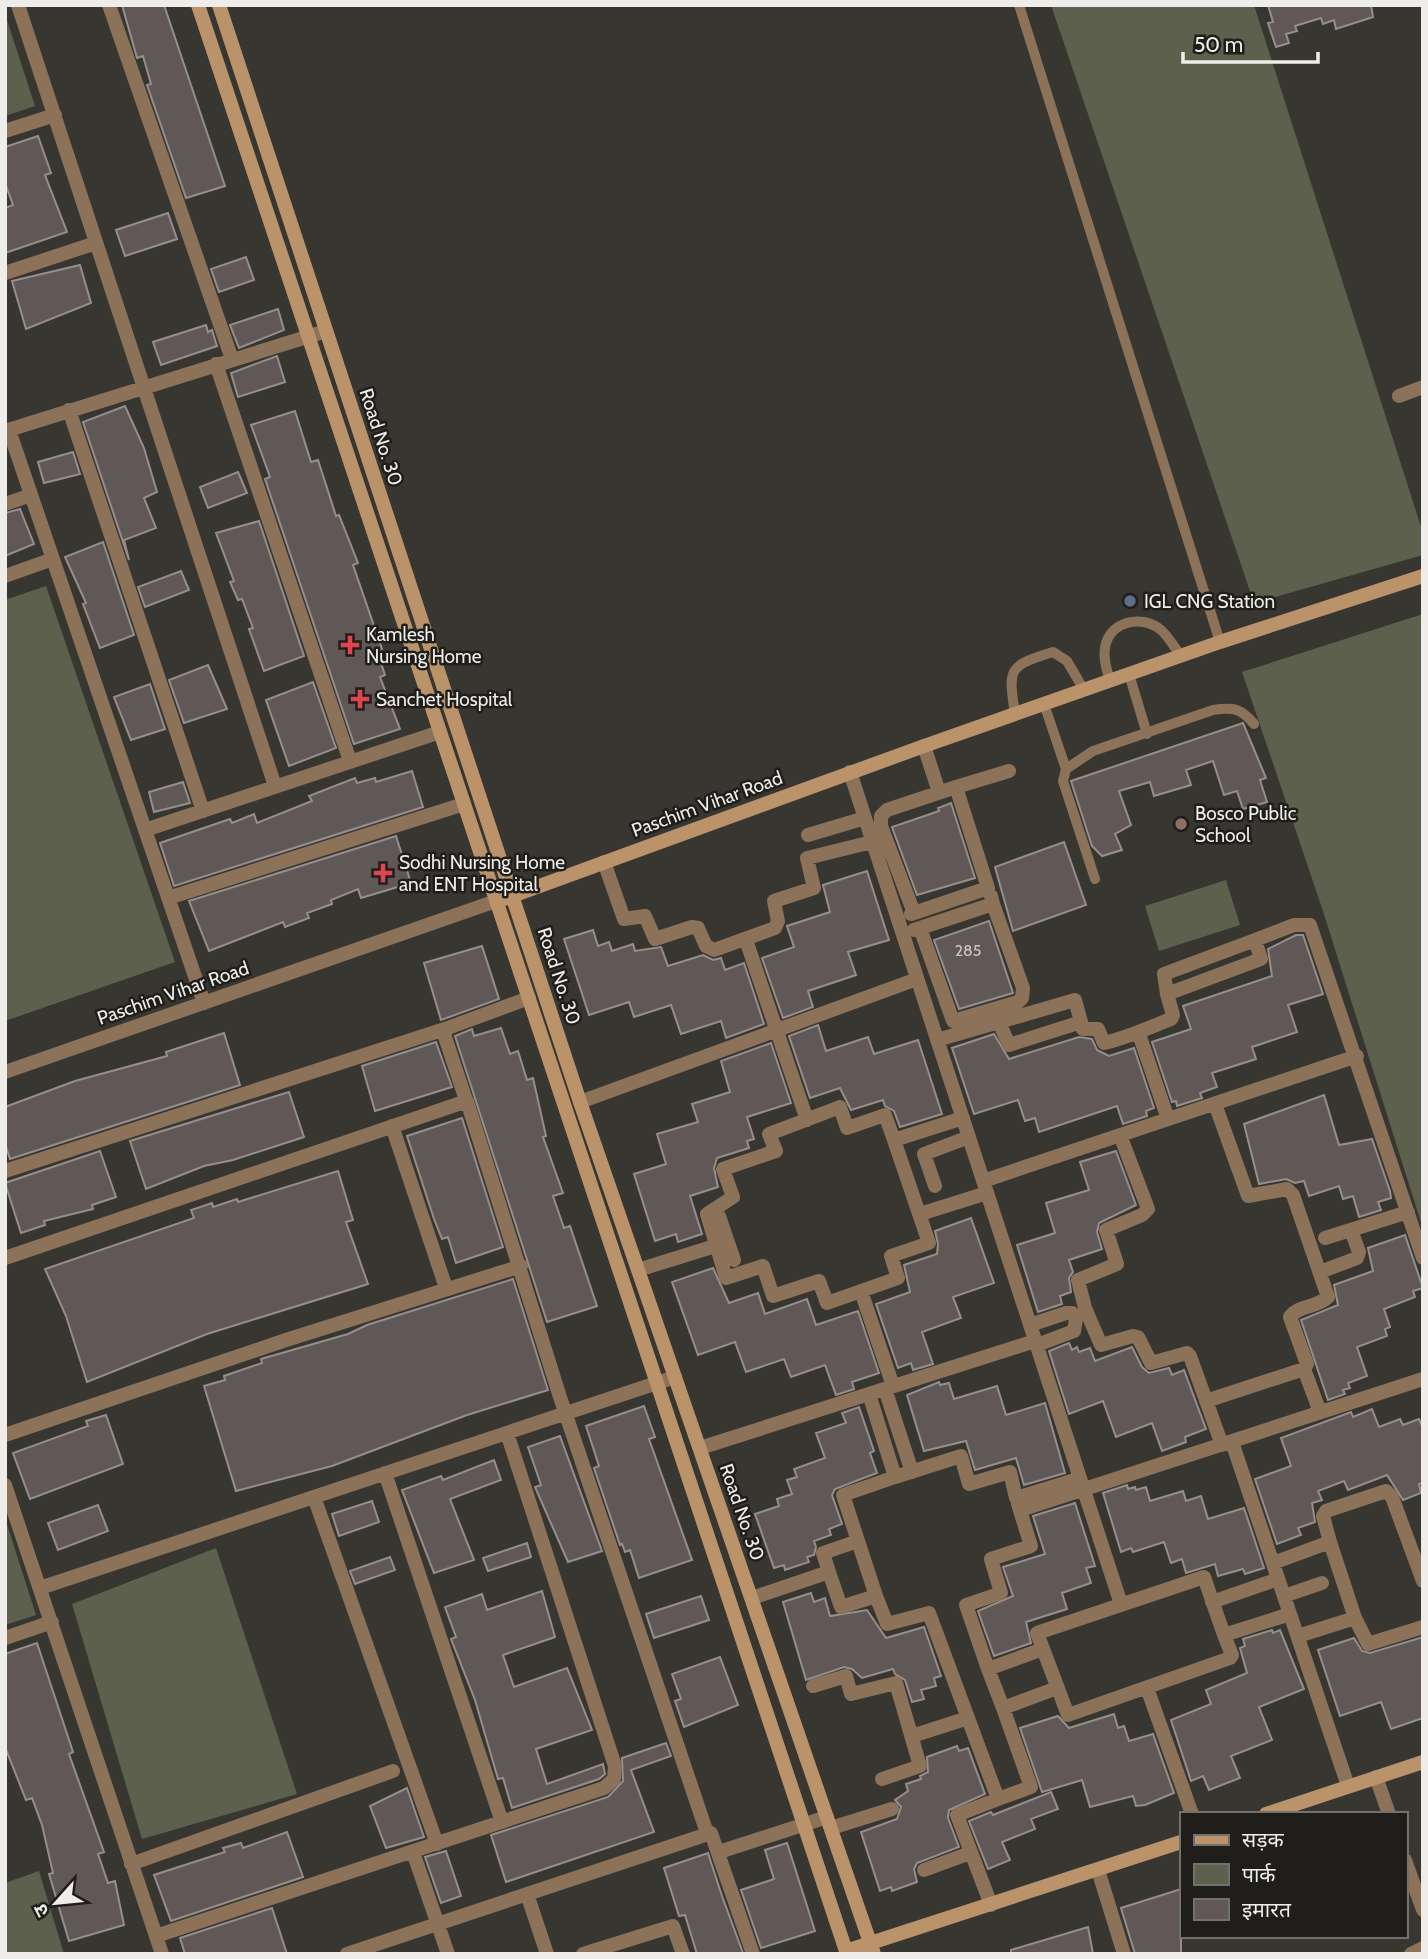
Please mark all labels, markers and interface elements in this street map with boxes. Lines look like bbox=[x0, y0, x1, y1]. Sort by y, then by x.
scale bar bbox=[1183, 21, 1318, 65]
text: 50 m bbox=[1194, 32, 1243, 57]
street label: Road No. 30 bbox=[354, 385, 408, 489]
place label: IGL CNG Station bbox=[1144, 590, 1275, 613]
marker: IGL CNG Station bbox=[1122, 593, 1138, 609]
place label: Kamlesh Nursing Home bbox=[366, 623, 482, 668]
marker: Kamlesh Nursing Home bbox=[340, 635, 360, 655]
place label: Sanchet Hospital bbox=[376, 688, 513, 711]
marker: Sanchet Hospital bbox=[350, 689, 370, 709]
street label: Paschim Vihar Road bbox=[628, 766, 786, 842]
place label: Bosco Public School bbox=[1195, 802, 1297, 847]
marker: Bosco Public School bbox=[1173, 816, 1189, 832]
place label: Sodhi Nursing Home and ENT Hospital bbox=[399, 851, 565, 896]
marker: Sodhi Nursing Home and ENT Hospital bbox=[373, 863, 393, 883]
street label: Road No. 30 bbox=[532, 924, 586, 1028]
house number: 285 bbox=[955, 941, 981, 960]
street label: Paschim Vihar Road bbox=[94, 956, 252, 1030]
street label: Road No. 30 bbox=[715, 1461, 769, 1563]
legend bbox=[1180, 1812, 1407, 1938]
text: सड़क bbox=[1242, 1827, 1284, 1852]
text: पार्क bbox=[1242, 1862, 1276, 1887]
north arrow bbox=[21, 1868, 91, 1938]
text: इमारत bbox=[1242, 1897, 1292, 1922]
text: उ bbox=[28, 1900, 54, 1921]

